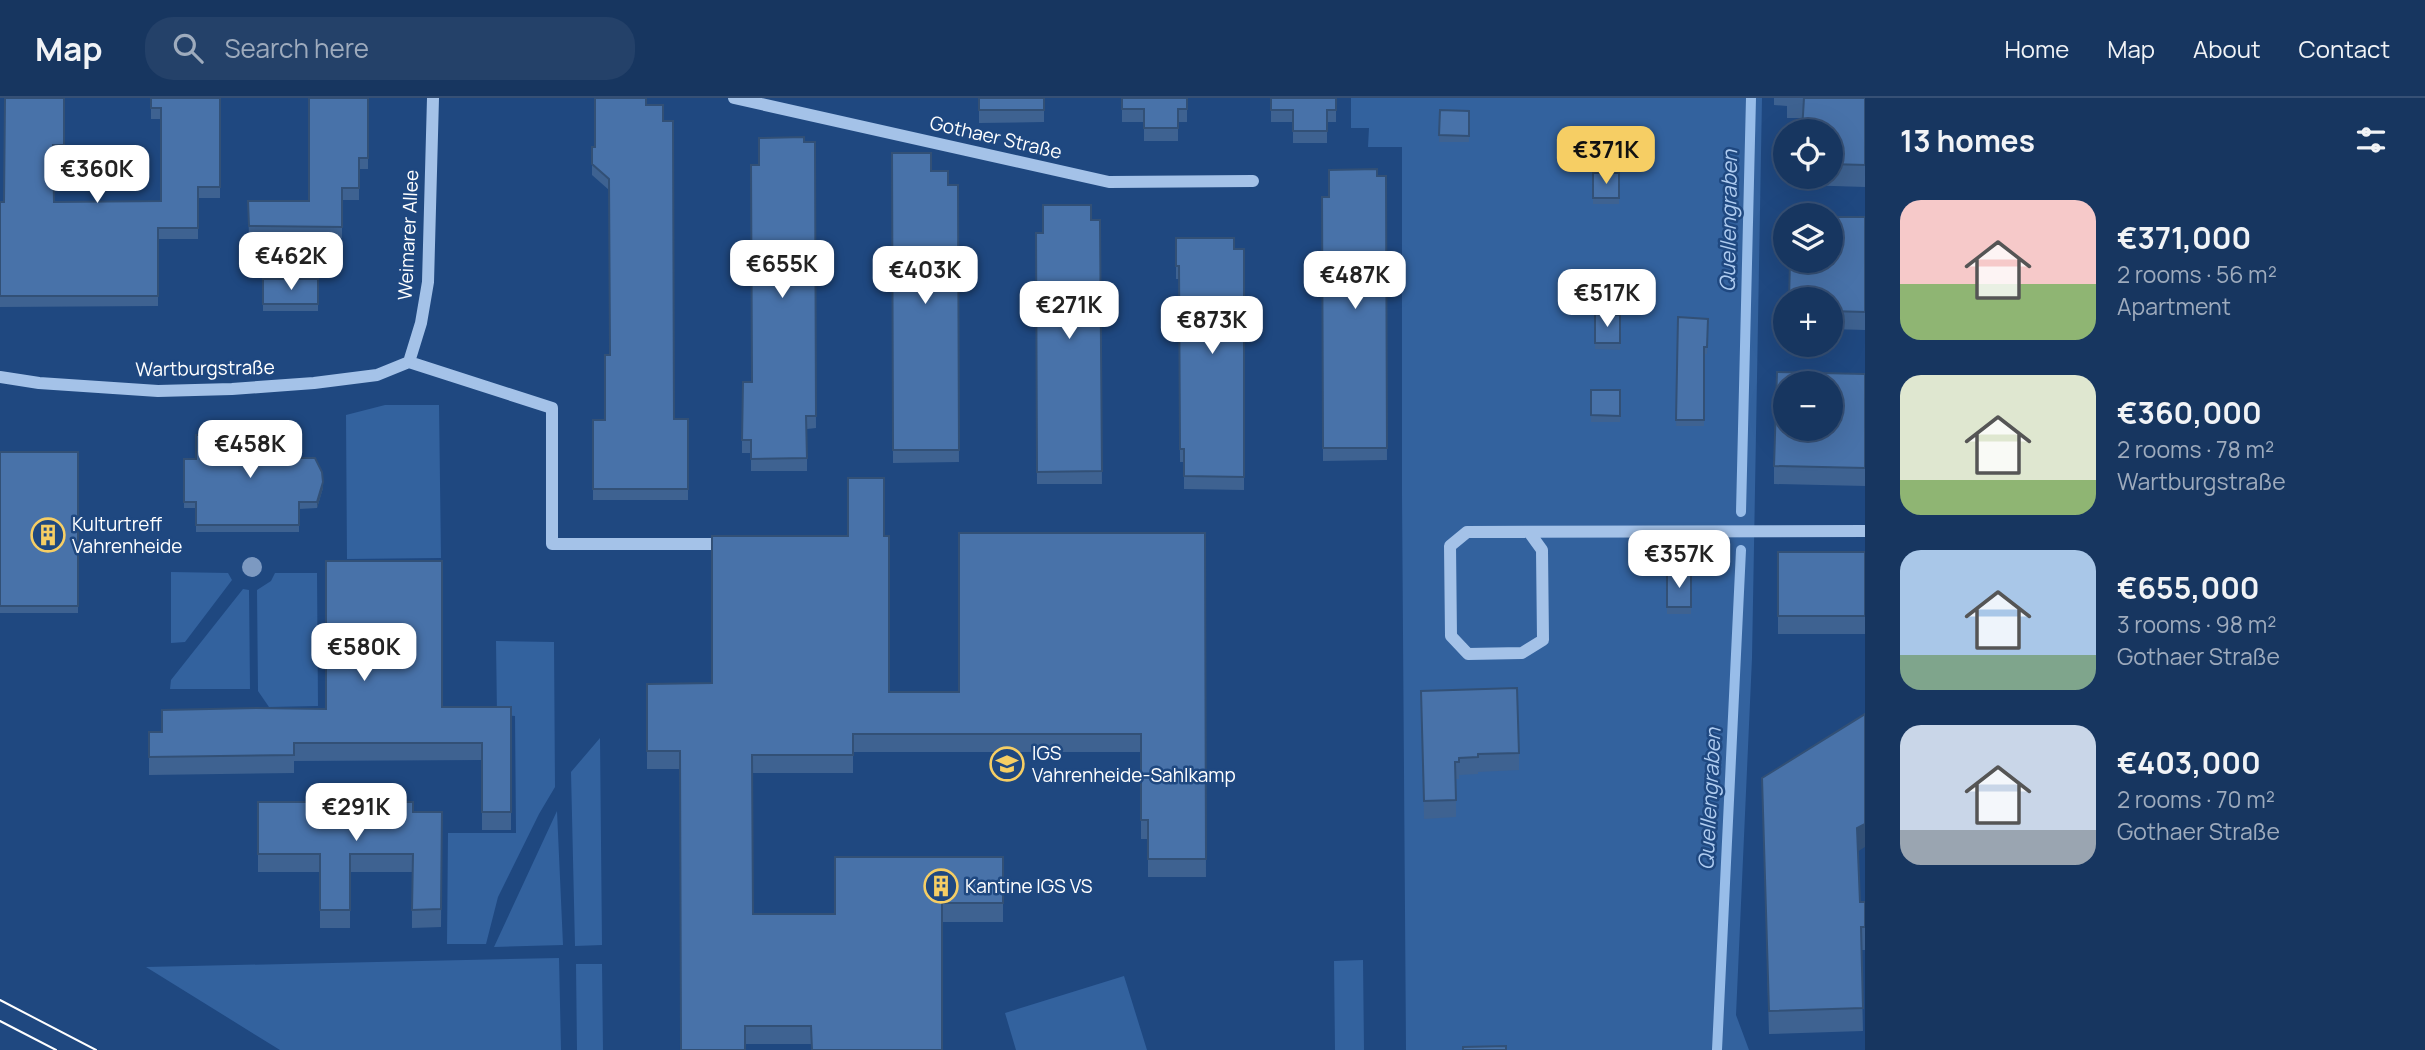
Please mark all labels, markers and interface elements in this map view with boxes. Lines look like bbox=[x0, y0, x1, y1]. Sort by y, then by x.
search box bbox=[145, 17, 635, 80]
text: Map bbox=[35, 26, 103, 71]
icon: search bbox=[169, 29, 207, 67]
text: Search here bbox=[225, 30, 369, 66]
text: Home bbox=[2004, 32, 2069, 65]
text: Map bbox=[2107, 32, 2155, 65]
text: About bbox=[2193, 32, 2261, 65]
text: Contact bbox=[2299, 32, 2390, 65]
street label: Gothaer Straße bbox=[927, 109, 1065, 165]
map controls bbox=[1773, 119, 1843, 441]
button: locate bbox=[1773, 119, 1843, 189]
text: 13 homes bbox=[1900, 120, 2035, 161]
icon: filters bbox=[2352, 121, 2390, 159]
pin: €371K bbox=[1557, 126, 1655, 186]
text: €371K bbox=[1573, 133, 1639, 165]
pin: €360K bbox=[48, 146, 146, 205]
water label: Quellengraben bbox=[1713, 148, 1743, 292]
text: €360K bbox=[60, 152, 134, 184]
street label: Weimarer Allee bbox=[392, 169, 424, 301]
button: layers bbox=[1773, 203, 1843, 273]
text: €371,000 bbox=[2117, 217, 2251, 258]
icon: home bbox=[1956, 228, 2040, 312]
pin: €462K bbox=[242, 232, 340, 292]
text: €462K bbox=[255, 239, 327, 271]
pin: €655K bbox=[733, 240, 831, 300]
pin: €403K bbox=[876, 246, 974, 306]
text: €655K bbox=[746, 247, 818, 279]
pin: €487K bbox=[1306, 252, 1404, 311]
text: €403K bbox=[889, 253, 961, 285]
text: €487K bbox=[1320, 258, 1390, 290]
text: 2 rooms · 56 m² bbox=[2117, 258, 2277, 290]
pin: €517K bbox=[1558, 270, 1656, 329]
text: €517K bbox=[1574, 276, 1640, 308]
pin: €271K bbox=[1020, 282, 1118, 341]
button: + bbox=[1773, 287, 1843, 357]
text: €271K bbox=[1036, 288, 1102, 320]
text: Apartment bbox=[2117, 290, 2231, 322]
pin: €873K bbox=[1163, 296, 1261, 356]
text: €873K bbox=[1177, 303, 1247, 335]
street label: Wartburgstraße bbox=[135, 354, 275, 382]
button: − bbox=[1773, 371, 1843, 441]
text: €360,000 bbox=[2117, 392, 2262, 433]
icon: home bbox=[1956, 403, 2040, 487]
pin: €458K bbox=[201, 420, 299, 480]
text: €458K bbox=[214, 427, 286, 459]
text: 2 rooms · 78 m² bbox=[2117, 433, 2274, 465]
text: Wartburgstraße bbox=[2117, 465, 2286, 497]
place label: Kulturtreff Vahrenheide bbox=[72, 511, 182, 559]
building icon: Kulturtreff Vahrenheide bbox=[29, 516, 67, 554]
pin: €357K bbox=[1630, 531, 1728, 590]
text: €357K bbox=[1644, 537, 1714, 569]
text: €655,000 bbox=[2117, 567, 2260, 608]
icon: home bbox=[1956, 578, 2040, 662]
text: 3 rooms · 98 m² bbox=[2117, 608, 2277, 640]
pin: €580K bbox=[315, 624, 413, 683]
text: €580K bbox=[327, 630, 401, 662]
text: Gothaer Straße bbox=[2117, 640, 2280, 672]
water label: Quellengraben bbox=[1691, 726, 1727, 871]
place label: IGS Vahrenheide-Sahlkamp bbox=[1032, 740, 1236, 788]
text: €403,000 bbox=[2117, 742, 2261, 783]
school or university icon: IGS Vahrenheide-Sahlkamp bbox=[988, 745, 1026, 783]
icon: home bbox=[1956, 753, 2040, 837]
text: 2 rooms · 70 m² bbox=[2117, 783, 2275, 815]
pin: €291K bbox=[307, 784, 405, 843]
text: €291K bbox=[322, 790, 390, 822]
text: Gothaer Straße bbox=[2117, 815, 2280, 847]
building icon: Kantine IGS VS bbox=[922, 867, 960, 905]
place label: Kantine IGS VS bbox=[965, 873, 1093, 899]

